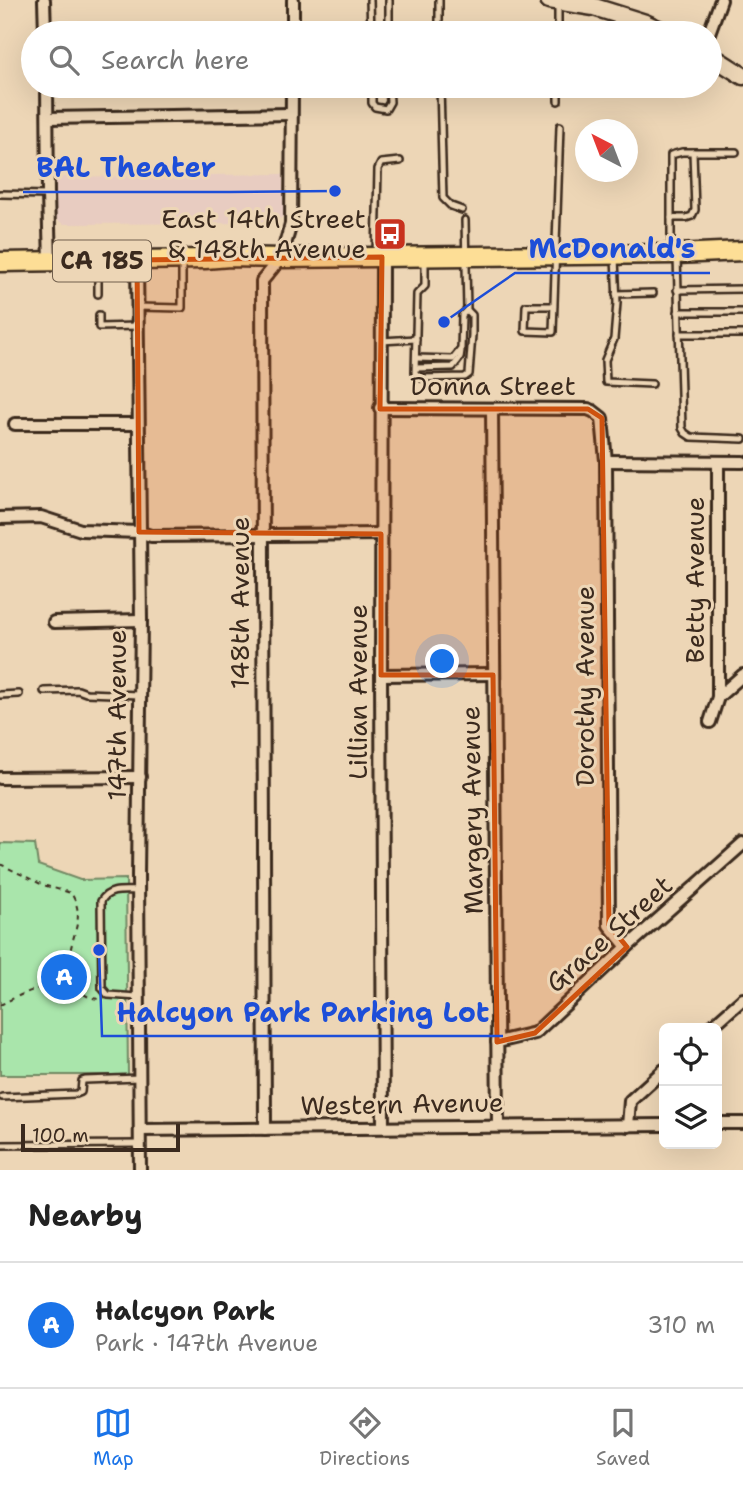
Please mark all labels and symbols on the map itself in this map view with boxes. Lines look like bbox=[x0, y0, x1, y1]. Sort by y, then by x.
north arrow bbox=[575, 119, 638, 182]
callout: BAL Theater bbox=[23, 143, 230, 192]
text: BAL Theater bbox=[36, 148, 216, 186]
place label: East 14th Street & 148th Avenue bbox=[161, 201, 366, 266]
bus stop icon: East 14th Street & 148th Avenue bbox=[371, 215, 409, 253]
callout: McDonald's bbox=[515, 224, 710, 273]
text: McDonald's bbox=[528, 229, 696, 267]
road number: CA 185 bbox=[53, 240, 151, 282]
street label: Donna Street bbox=[410, 368, 576, 403]
street label: Betty Avenue bbox=[677, 497, 712, 663]
street label: 148th Avenue bbox=[222, 517, 257, 689]
street label: Dorothy Avenue bbox=[567, 585, 602, 787]
street label: Lillian Avenue bbox=[340, 604, 375, 780]
street label: 147th Avenue bbox=[99, 629, 134, 801]
your location bbox=[425, 644, 459, 678]
street label: Margery Avenue bbox=[452, 705, 491, 915]
street label: Grace Street bbox=[538, 867, 679, 1000]
pin: A bbox=[41, 951, 87, 1003]
callout: Halcyon Park Parking Lot bbox=[102, 987, 503, 1036]
text: Halcyon Park Parking Lot bbox=[117, 993, 489, 1031]
street label: Western Avenue bbox=[300, 1084, 504, 1123]
scale bar bbox=[21, 1121, 180, 1153]

